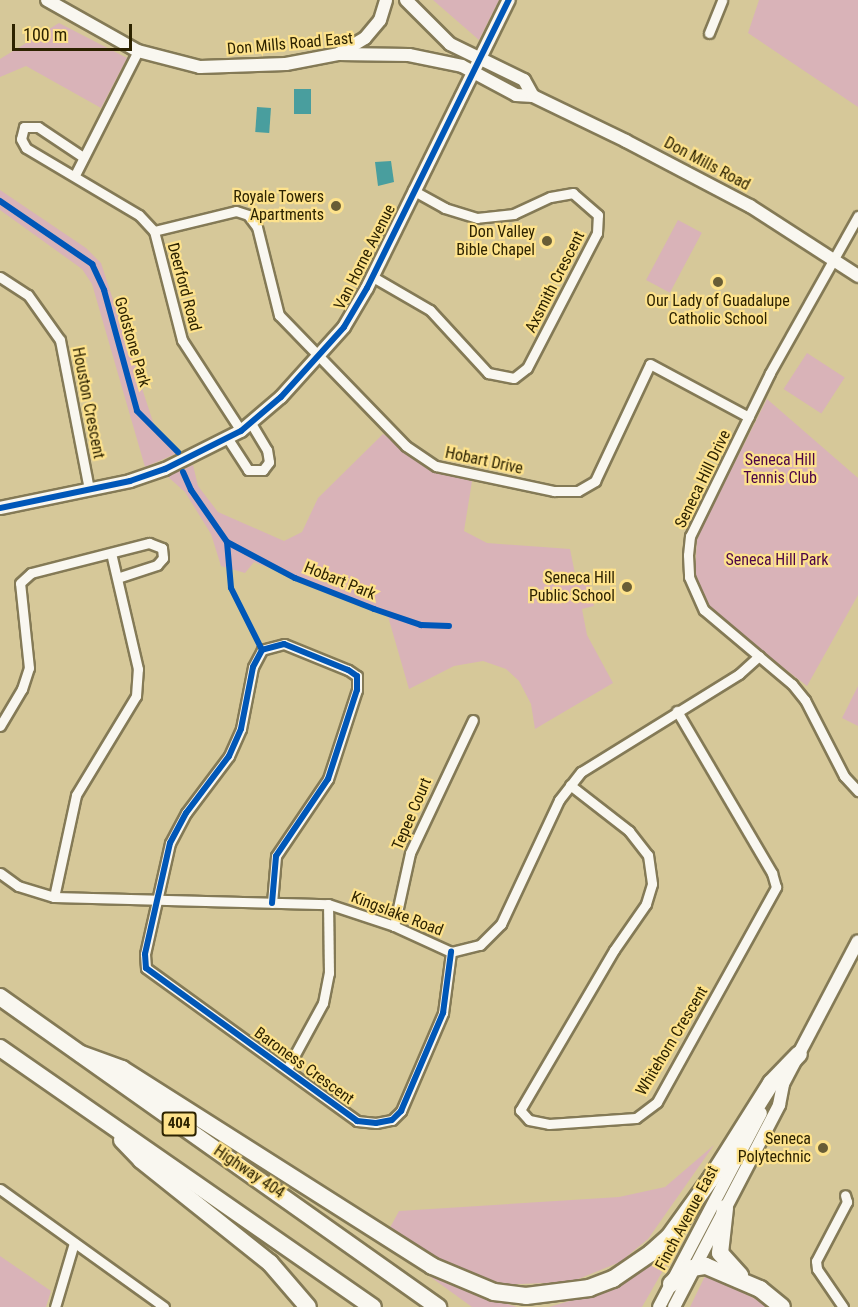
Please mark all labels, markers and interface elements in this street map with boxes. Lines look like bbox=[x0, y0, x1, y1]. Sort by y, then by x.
scale bar bbox=[15, 12, 135, 50]
text: 100 m bbox=[23, 24, 67, 45]
street label: Don Mills Road East bbox=[226, 29, 354, 59]
street label: Don Mills Road bbox=[661, 133, 753, 195]
place label: Royale Towers Apartments bbox=[233, 187, 324, 225]
marker: Royale Towers Apartments bbox=[329, 199, 343, 213]
street label: Van Horne Avenue bbox=[330, 201, 400, 313]
place label: Don Valley Bible Chapel bbox=[456, 222, 535, 260]
street label: Axsmith Crescent bbox=[521, 228, 589, 336]
marker: Don Valley Bible Chapel bbox=[540, 234, 554, 248]
street label: Deerford Road bbox=[163, 241, 205, 333]
marker: Our Lady of Guadalupe Catholic School bbox=[711, 275, 725, 289]
place label: Our Lady of Guadalupe Catholic School bbox=[646, 291, 790, 329]
street label: Godstone Park bbox=[110, 295, 154, 389]
street label: Houston Crescent bbox=[68, 346, 108, 460]
street label: Seneca Hill Drive bbox=[671, 427, 735, 531]
street label: Hobart Drive bbox=[443, 443, 525, 479]
park label: Seneca Hill Tennis Club bbox=[743, 450, 817, 488]
park label: Seneca Hill Park bbox=[726, 550, 828, 570]
street label: Hobart Park bbox=[301, 558, 379, 604]
place label: Seneca Hill Public School bbox=[529, 568, 615, 606]
marker: Seneca Hill Public School bbox=[620, 580, 634, 594]
street label: Tepee Court bbox=[388, 775, 436, 853]
street label: Kingslake Road bbox=[348, 888, 446, 940]
street label: Whitehorn Crescent bbox=[632, 983, 712, 1099]
street label: Baroness Crescent bbox=[250, 1023, 358, 1109]
road number: 404 bbox=[161, 1112, 197, 1136]
place label: Seneca Polytechnic bbox=[738, 1129, 811, 1167]
street label: Highway 404 bbox=[210, 1141, 288, 1203]
marker: Seneca Polytechnic bbox=[816, 1141, 830, 1155]
street label: Finch Avenue East bbox=[651, 1163, 723, 1273]

